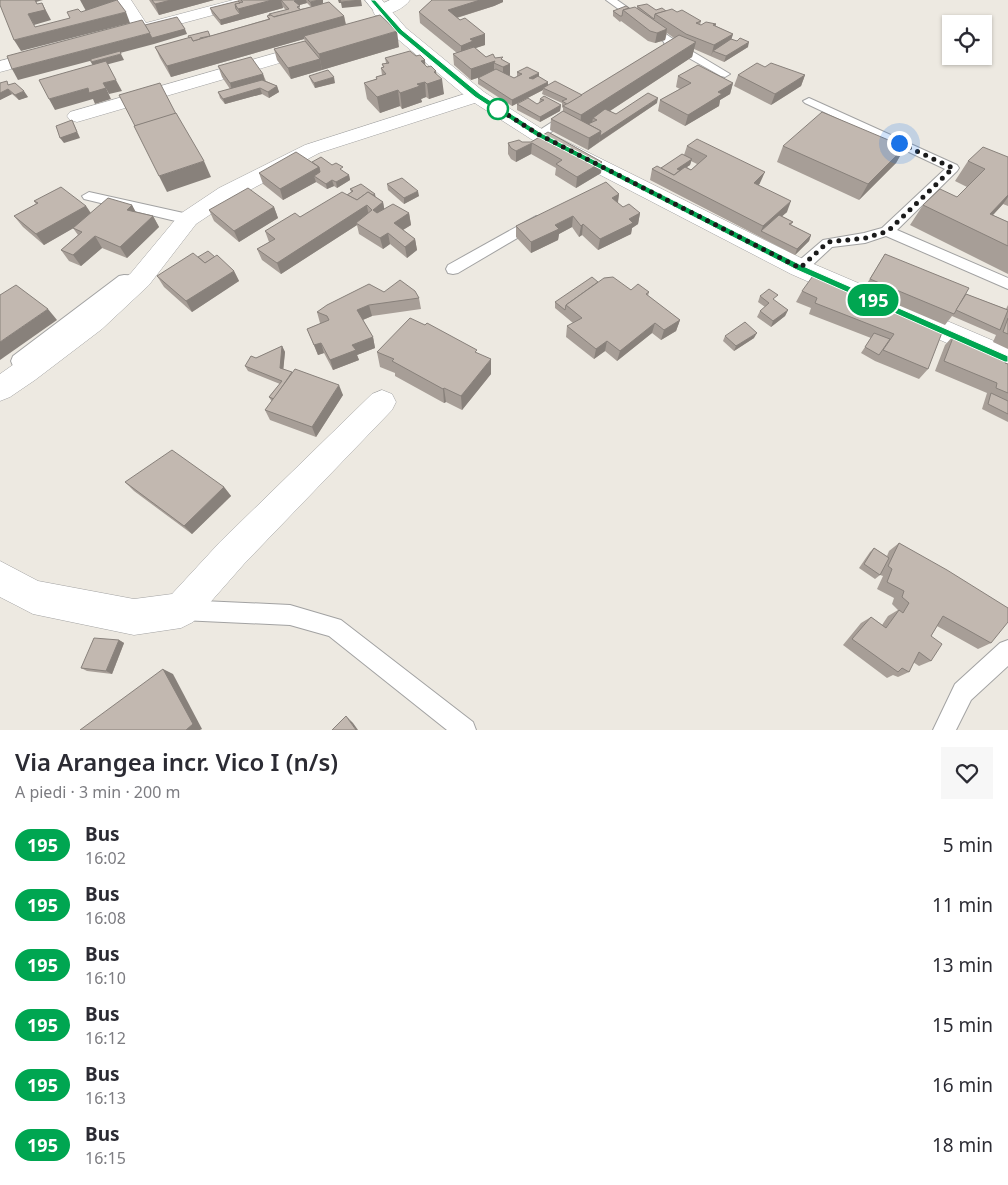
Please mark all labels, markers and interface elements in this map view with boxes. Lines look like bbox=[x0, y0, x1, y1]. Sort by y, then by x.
map controls bbox=[942, 15, 992, 65]
button: locate bbox=[942, 15, 992, 65]
unlabelled marker bbox=[487, 98, 509, 120]
your location bbox=[887, 131, 912, 156]
line badge: 195 bbox=[844, 284, 902, 316]
text: 195 bbox=[858, 288, 888, 312]
text: Via Arangea incr. Vico I (n/s) bbox=[15, 745, 338, 778]
button: heart bbox=[941, 747, 993, 799]
text: A piedi · 3 min · 200 m bbox=[15, 781, 180, 803]
text: Bus bbox=[85, 821, 120, 847]
text: 5 min bbox=[943, 832, 993, 858]
text: 195 bbox=[27, 833, 58, 857]
text: 16:02 bbox=[85, 847, 126, 869]
text: Bus bbox=[85, 881, 120, 907]
text: 11 min bbox=[932, 892, 993, 918]
text: 195 bbox=[27, 893, 58, 917]
text: 16:08 bbox=[85, 907, 126, 929]
text: Bus bbox=[85, 941, 120, 967]
text: 13 min bbox=[932, 952, 993, 978]
text: 195 bbox=[27, 953, 58, 977]
text: 16:10 bbox=[85, 967, 126, 989]
text: Bus bbox=[85, 1001, 120, 1027]
text: 15 min bbox=[932, 1012, 993, 1038]
text: 195 bbox=[27, 1013, 58, 1037]
text: 16:12 bbox=[85, 1027, 126, 1049]
text: Bus bbox=[85, 1061, 120, 1087]
text: 16 min bbox=[932, 1072, 993, 1098]
text: 195 bbox=[27, 1073, 58, 1097]
text: 16:13 bbox=[85, 1087, 126, 1109]
text: Bus bbox=[85, 1121, 120, 1147]
text: 18 min bbox=[932, 1132, 993, 1158]
text: 195 bbox=[27, 1133, 58, 1157]
text: 16:15 bbox=[85, 1147, 126, 1169]

